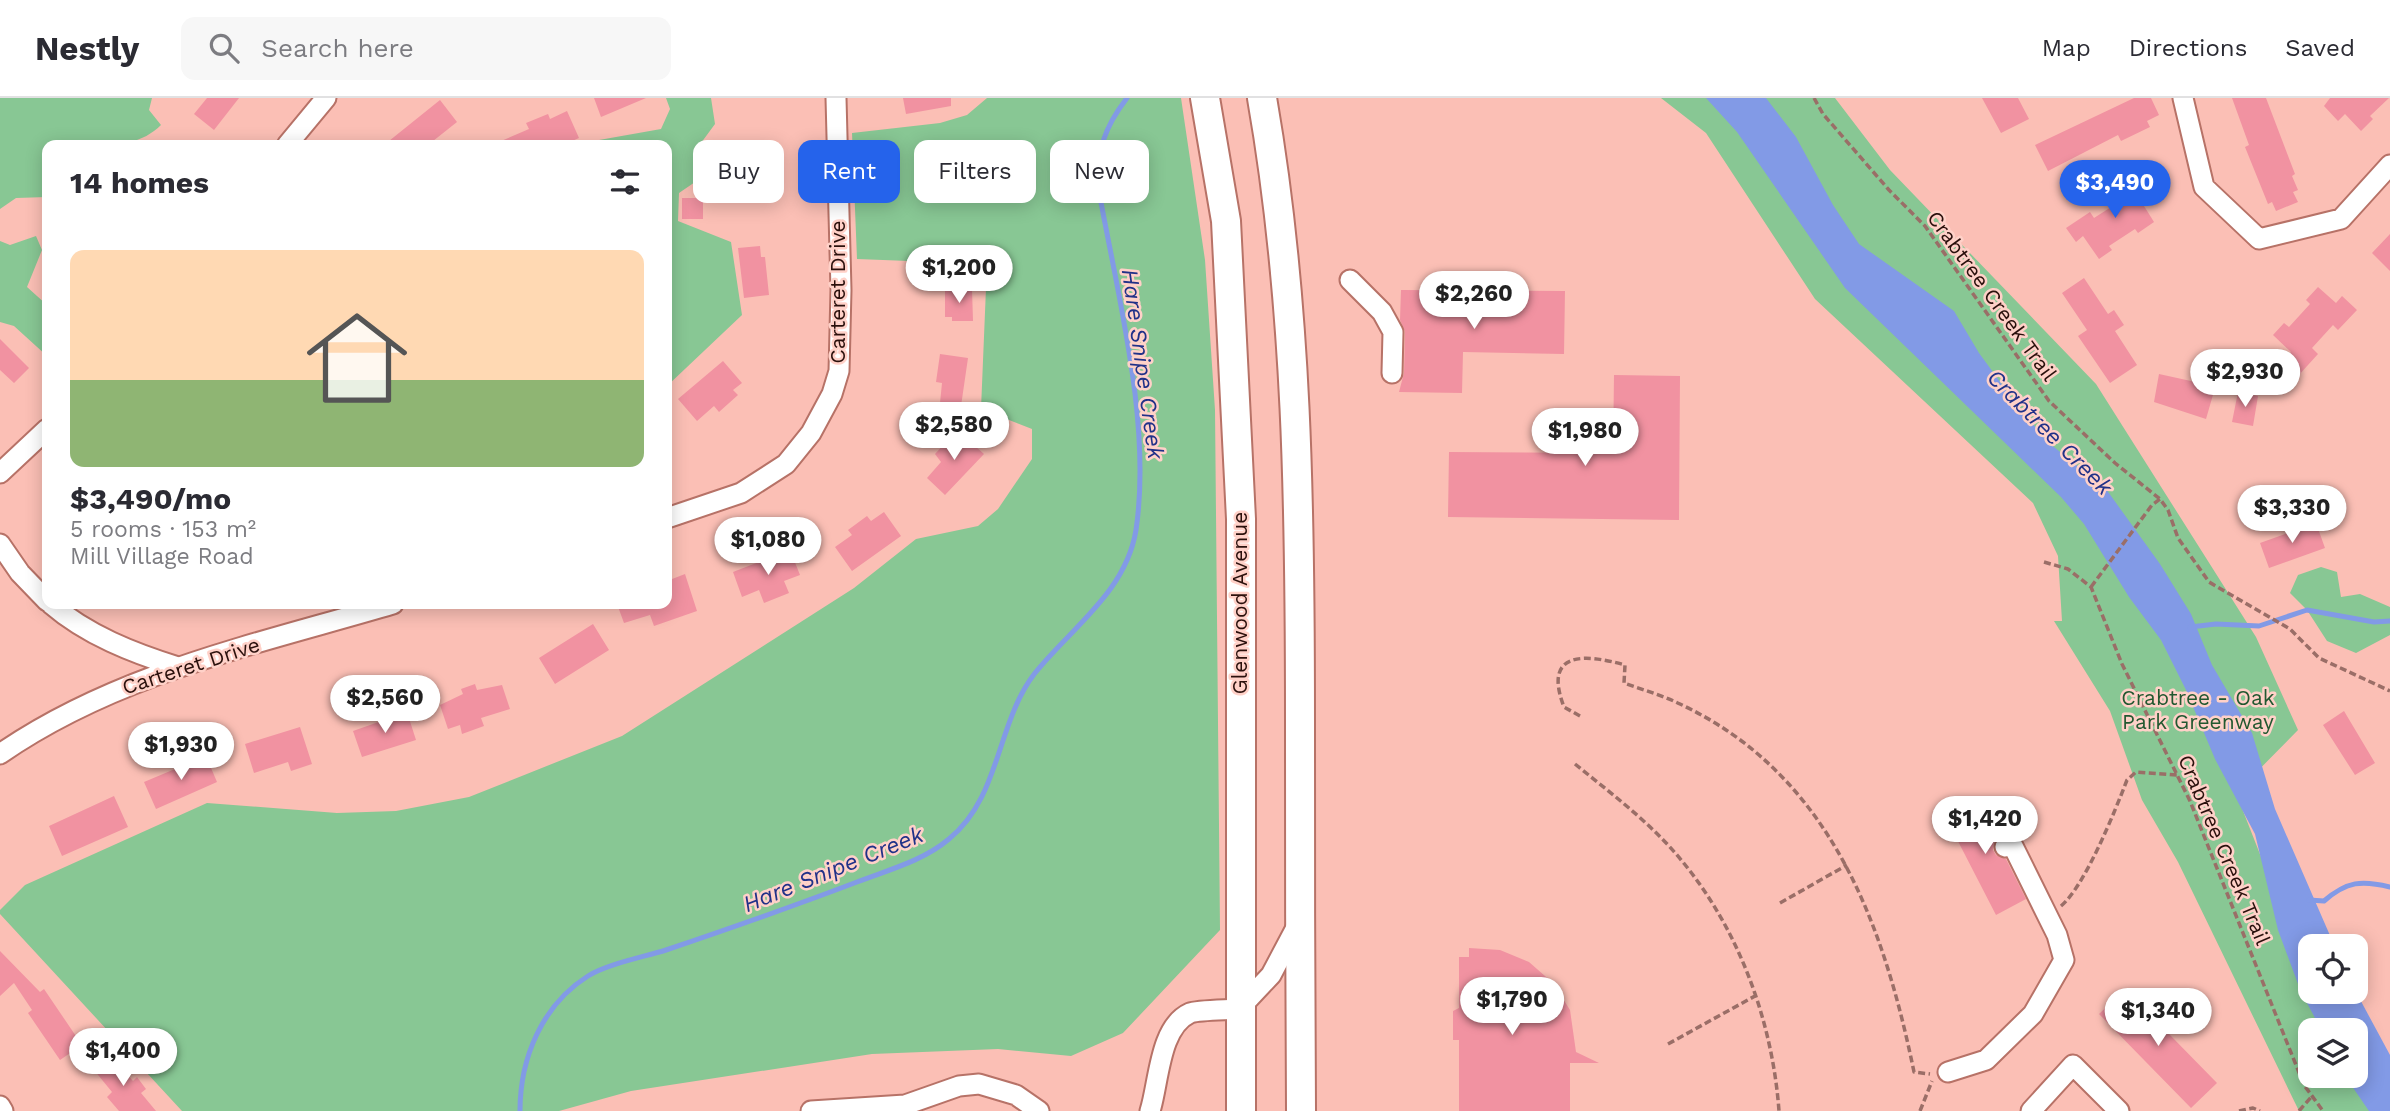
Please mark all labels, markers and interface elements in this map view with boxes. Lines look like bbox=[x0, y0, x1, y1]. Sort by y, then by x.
search box bbox=[181, 17, 671, 80]
text: Nestly bbox=[35, 29, 139, 68]
icon: search bbox=[205, 29, 243, 67]
text: Search here bbox=[261, 33, 414, 63]
text: Map bbox=[2042, 34, 2091, 62]
text: Directions bbox=[2129, 34, 2247, 62]
text: Saved bbox=[2285, 34, 2355, 62]
chip: Buy bbox=[693, 140, 784, 203]
chip: Rent bbox=[798, 140, 900, 203]
chip: Filters bbox=[914, 140, 1036, 203]
chip: New bbox=[1050, 140, 1149, 203]
pin: $3,490 bbox=[2058, 160, 2172, 220]
icon: filters bbox=[606, 163, 644, 201]
text: 14 homes bbox=[70, 165, 209, 200]
text: $3,490 bbox=[2076, 169, 2154, 196]
street label: Crabtree Creek Trail bbox=[1922, 206, 2063, 386]
street label: Carteret Drive bbox=[825, 220, 850, 364]
pin: $1,200 bbox=[902, 246, 1016, 305]
text: $1,200 bbox=[922, 254, 996, 281]
water label: Hare Snipe Creek bbox=[1116, 267, 1169, 463]
pin: $2,260 bbox=[1417, 272, 1531, 331]
text: $2,260 bbox=[1435, 280, 1513, 307]
icon: home bbox=[294, 295, 420, 421]
pin: $2,930 bbox=[2188, 350, 2302, 409]
text: $2,930 bbox=[2206, 358, 2284, 385]
water label: Crabtree Creek bbox=[1981, 364, 2119, 502]
pin: $2,580 bbox=[897, 402, 1011, 462]
pin: $1,980 bbox=[1528, 408, 1642, 468]
text: $2,580 bbox=[915, 411, 993, 438]
text: $1,980 bbox=[1548, 417, 1622, 444]
text: $3,490/mo bbox=[70, 481, 231, 516]
pin: $3,330 bbox=[2235, 486, 2349, 545]
text: $3,330 bbox=[2253, 494, 2331, 521]
street label: Glenwood Avenue bbox=[1227, 512, 1252, 694]
text: 5 rooms · 153 m² bbox=[70, 516, 256, 543]
pin: $1,080 bbox=[711, 518, 825, 577]
text: $1,080 bbox=[730, 526, 806, 553]
text: Mill Village Road bbox=[70, 543, 254, 570]
street label: Carteret Drive bbox=[119, 631, 263, 700]
pin: $2,560 bbox=[328, 676, 442, 735]
text: $2,560 bbox=[346, 684, 424, 711]
park label: Crabtree - Oak Park Greenway bbox=[2121, 685, 2275, 734]
pin: $1,930 bbox=[124, 722, 238, 782]
text: $1,930 bbox=[144, 731, 218, 758]
street label: Crabtree Creek Trail bbox=[2173, 751, 2276, 949]
pin: $1,420 bbox=[1928, 796, 2042, 856]
text: $1,420 bbox=[1948, 805, 2022, 832]
water label: Hare Snipe Creek bbox=[739, 820, 929, 918]
map controls bbox=[2298, 934, 2368, 1088]
button: locate bbox=[2298, 934, 2368, 1004]
pin: $1,790 bbox=[1455, 978, 1569, 1037]
text: $1,790 bbox=[1476, 986, 1548, 1013]
pin: $1,340 bbox=[2101, 988, 2215, 1048]
text: $1,340 bbox=[2121, 997, 2195, 1024]
button: layers bbox=[2298, 1018, 2368, 1088]
pin: $1,400 bbox=[66, 1028, 180, 1088]
text: $1,400 bbox=[85, 1037, 161, 1064]

